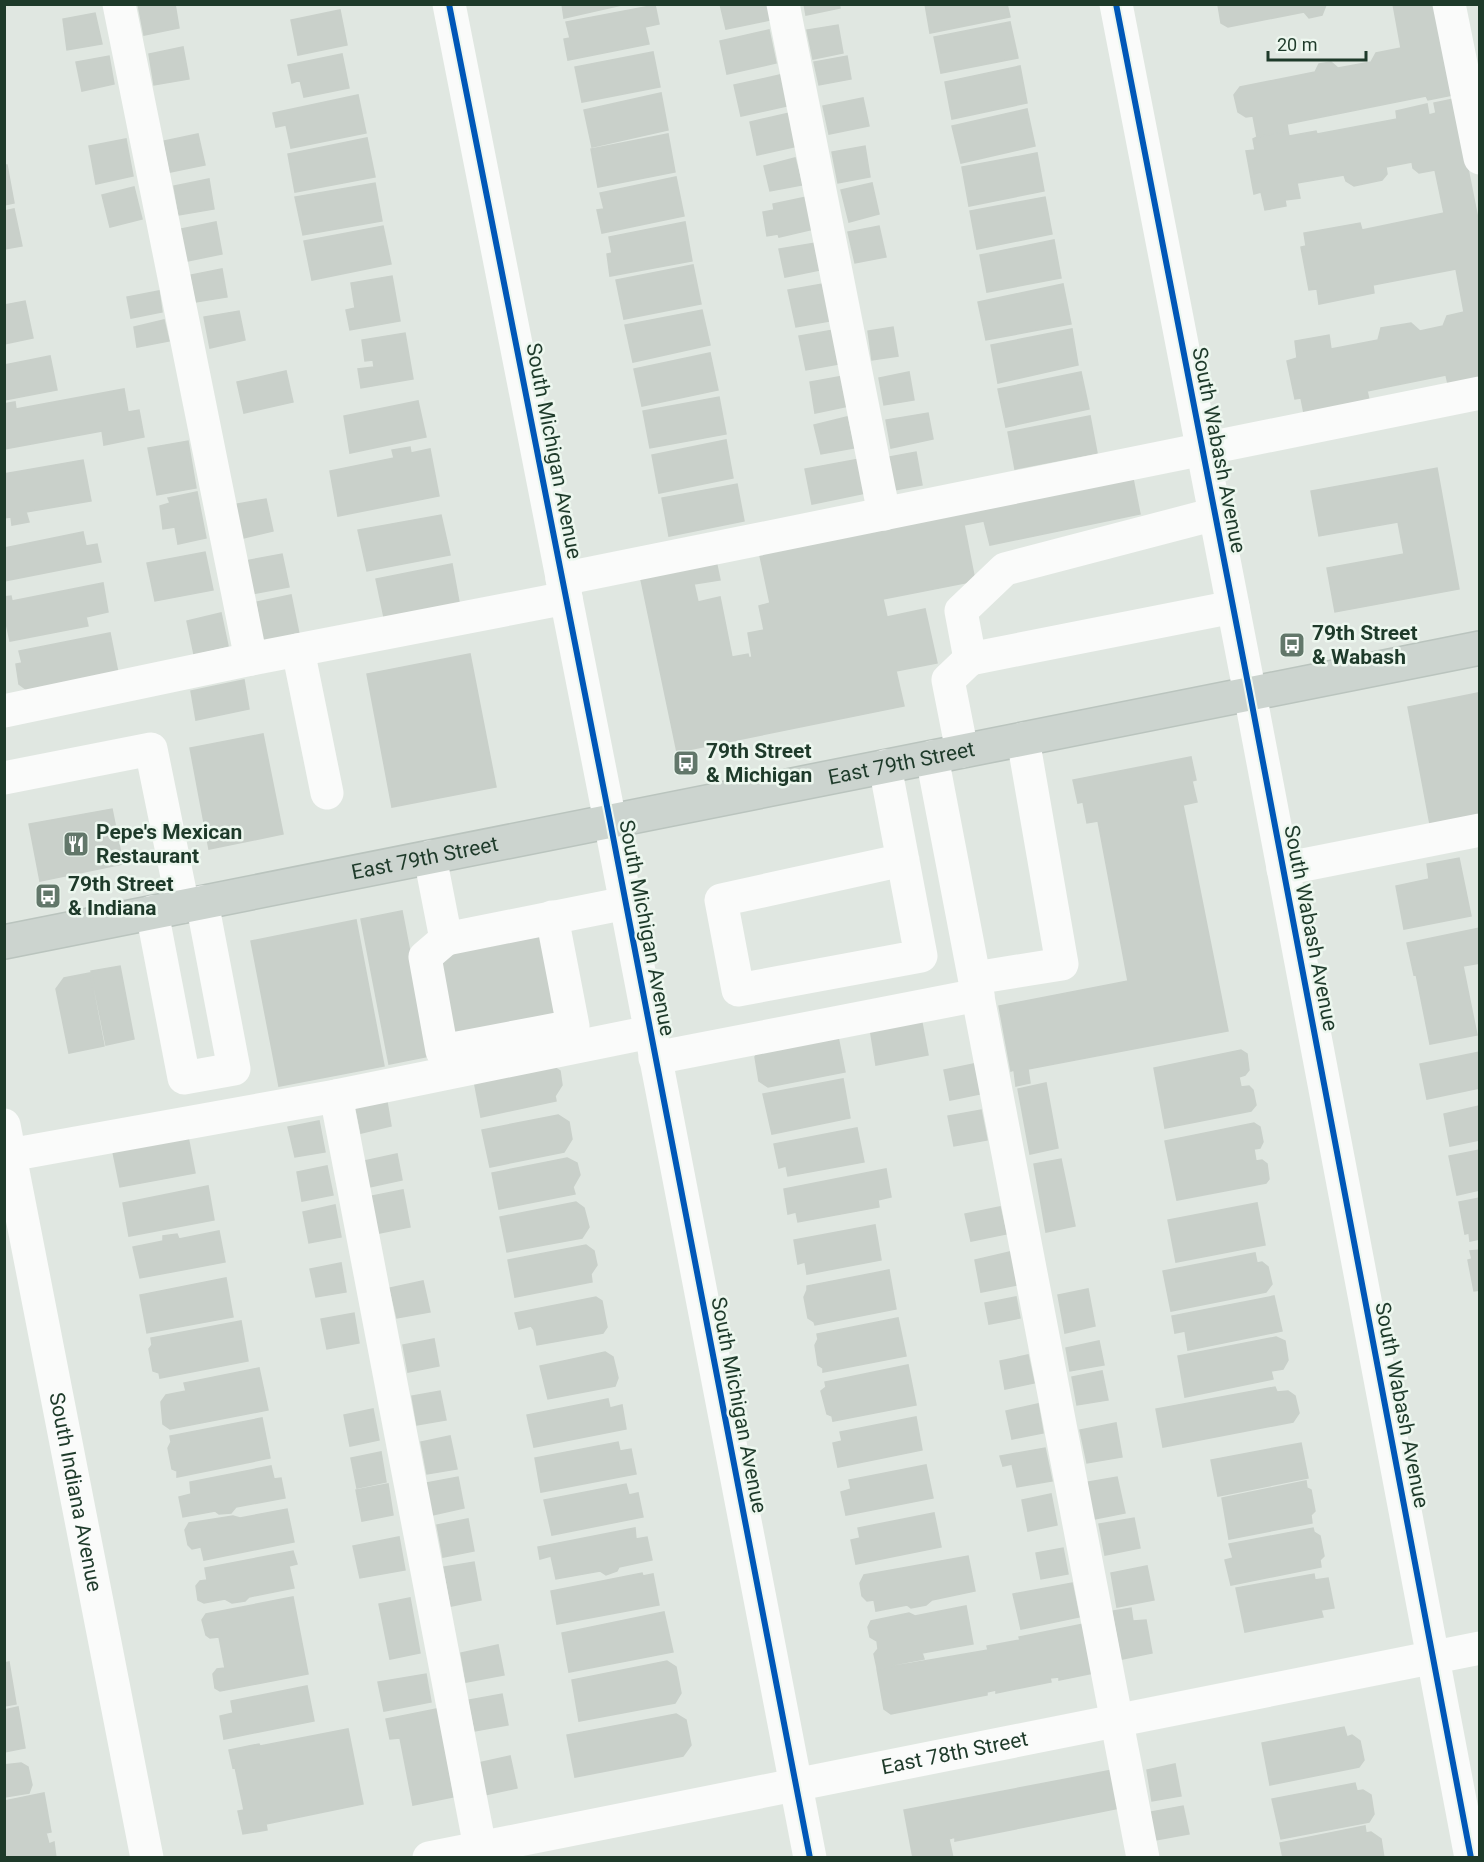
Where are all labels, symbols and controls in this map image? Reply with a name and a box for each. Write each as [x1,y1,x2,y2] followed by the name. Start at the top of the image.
[1268,24,1366,62] scale bar
[1277,34,1317,55] text: 20 m
[521,341,587,561] street label: South Michigan Avenue
[1187,345,1251,555] street label: South Wabash Avenue
[1312,621,1418,669] place label: 79th Street & Wabash
[1277,630,1307,660] bus stop icon: 79th Street & Wabash
[826,737,977,790] street label: East 79th Street
[706,739,812,787] place label: 79th Street & Michigan
[671,748,701,778] bus stop icon: 79th Street & Michigan
[614,818,680,1038] street label: South Michigan Avenue
[96,820,242,868] place label: Pepe's Mexican Restaurant
[1279,823,1343,1033] street label: South Wabash Avenue
[61,829,91,859] restaurant icon: Pepe's Mexican Restaurant
[349,832,500,885] street label: East 79th Street
[68,872,174,920] place label: 79th Street & Indiana
[33,881,63,911] bus stop icon: 79th Street & Indiana
[706,1295,772,1515] street label: South Michigan Avenue
[1370,1300,1434,1510] street label: South Wabash Avenue
[44,1390,107,1594] street label: South Indiana Avenue
[879,1727,1030,1779] street label: East 78th Street

